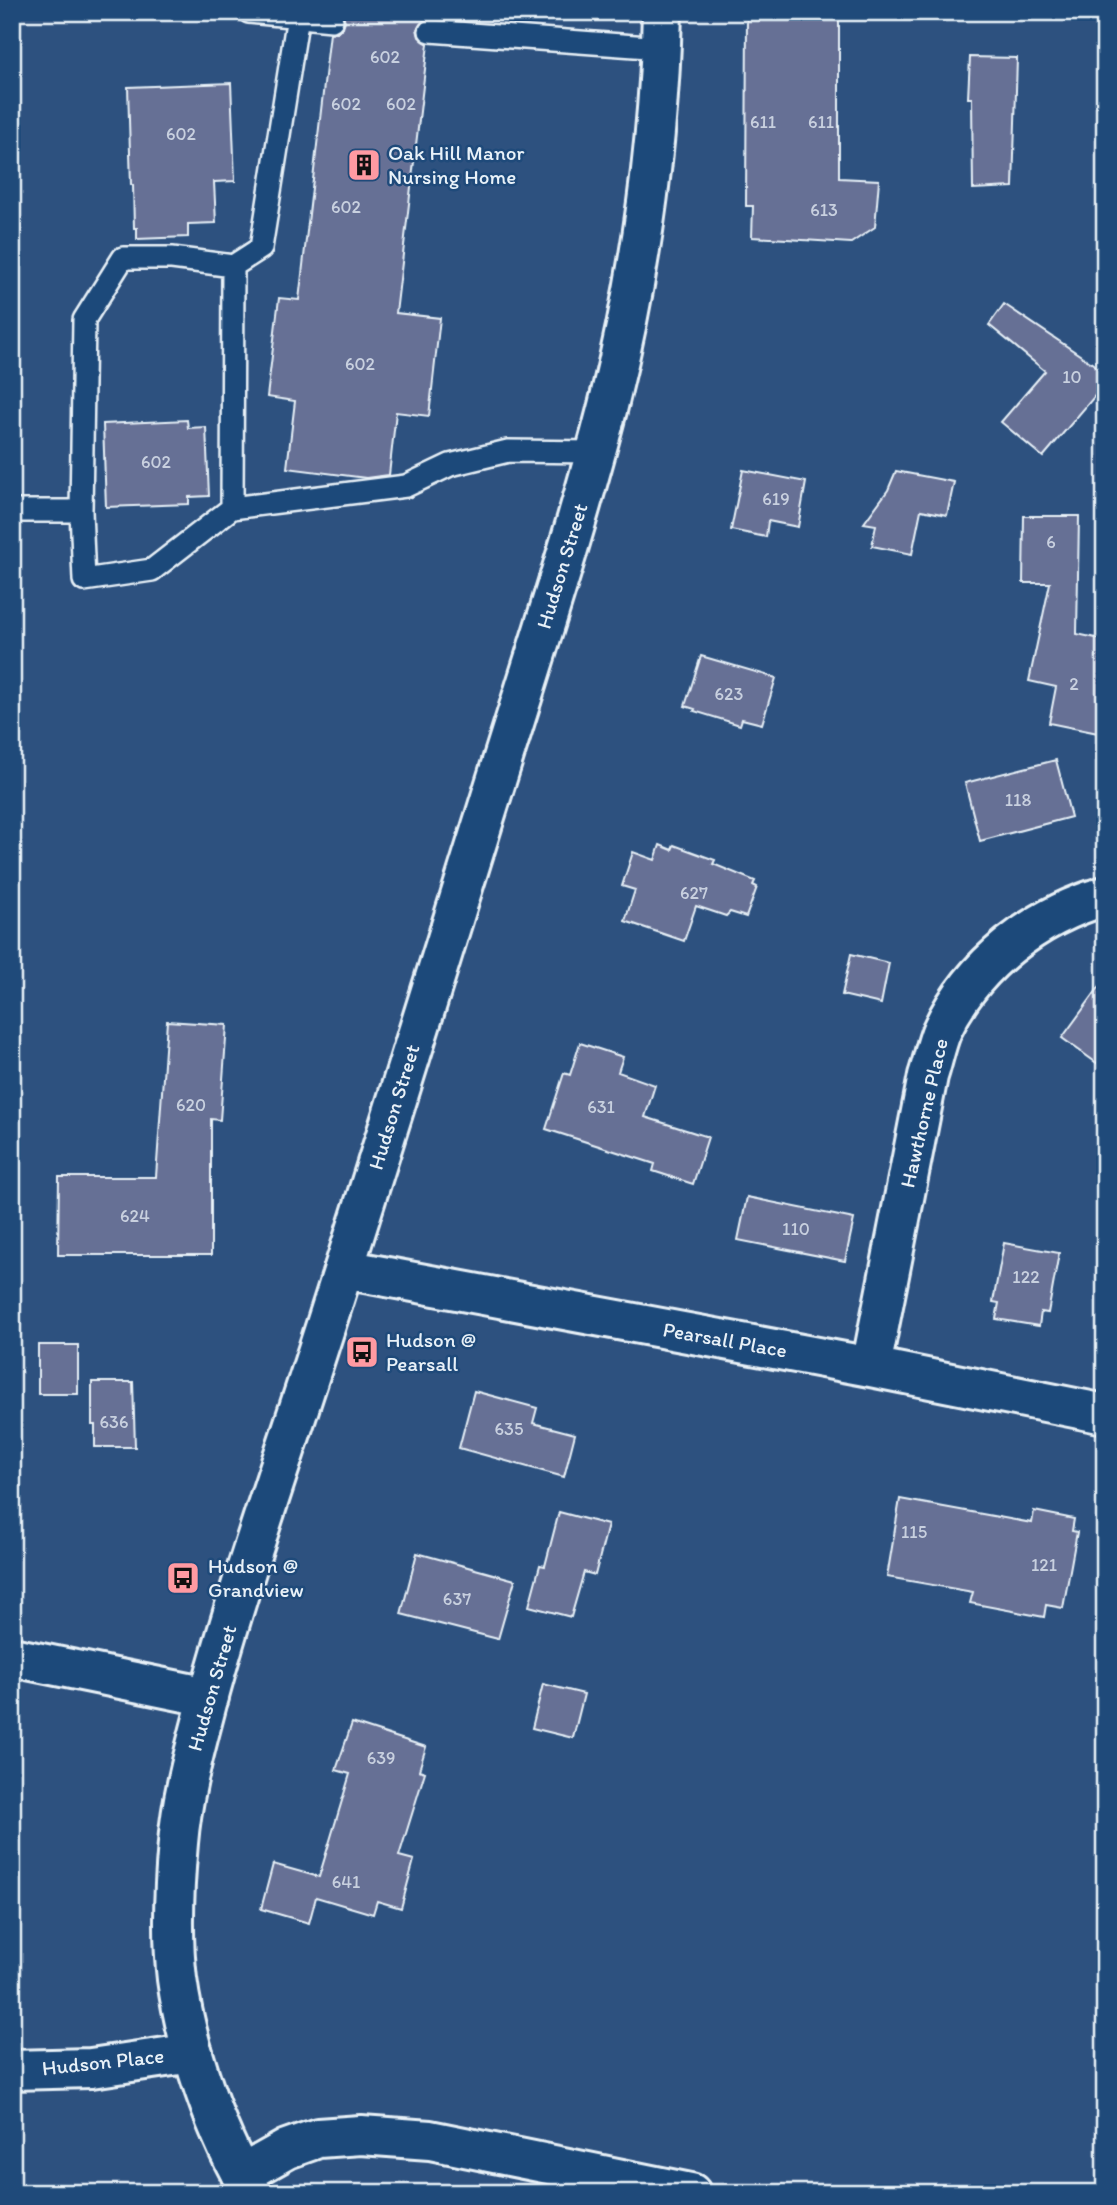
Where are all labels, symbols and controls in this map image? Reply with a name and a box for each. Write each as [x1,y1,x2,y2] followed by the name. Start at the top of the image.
[370,46,401,68] house number: 602
[331,93,362,115] house number: 602
[386,93,417,115] house number: 602
[750,111,776,133] house number: 611
[808,111,834,133] house number: 611
[166,123,197,145] house number: 602
[388,140,524,189] place label: Oak Hill Manor Nursing Home
[345,146,383,184] building icon: Oak Hill Manor Nursing Home
[331,196,362,218] house number: 602
[810,199,838,221] house number: 613
[345,353,376,375] house number: 602
[1062,366,1082,388] house number: 10
[141,451,172,473] house number: 602
[762,488,790,510] house number: 619
[531,500,593,632] street label: Hudson Street
[1046,531,1056,553] house number: 6
[1069,673,1079,695] house number: 2
[715,683,744,705] house number: 623
[1005,789,1031,811] house number: 118
[680,882,708,904] house number: 627
[894,1036,953,1190] street label: Hawthorne Place
[363,1041,425,1173] street label: Hudson Street
[176,1094,206,1116] house number: 620
[587,1096,615,1118] house number: 631
[120,1205,150,1227] house number: 624
[782,1218,810,1240] house number: 110
[1012,1266,1040,1288] house number: 122
[661,1316,789,1363] street label: Pearsall Place
[386,1327,476,1376] place label: Hudson @ Pearsall
[343,1333,381,1371] bus stop icon: Hudson @ Pearsall
[100,1411,128,1433] house number: 636
[495,1418,523,1440] house number: 635
[901,1521,927,1543] house number: 115
[208,1553,304,1602] place label: Hudson @ Grandview
[1031,1554,1057,1576] house number: 121
[164,1559,202,1597] bus stop icon: Hudson @ Grandview
[443,1588,471,1610] house number: 637
[182,1622,241,1754] street label: Hudson Street
[367,1747,395,1769] house number: 639
[332,1871,360,1893] house number: 641
[41,2043,165,2080] street label: Hudson Place

